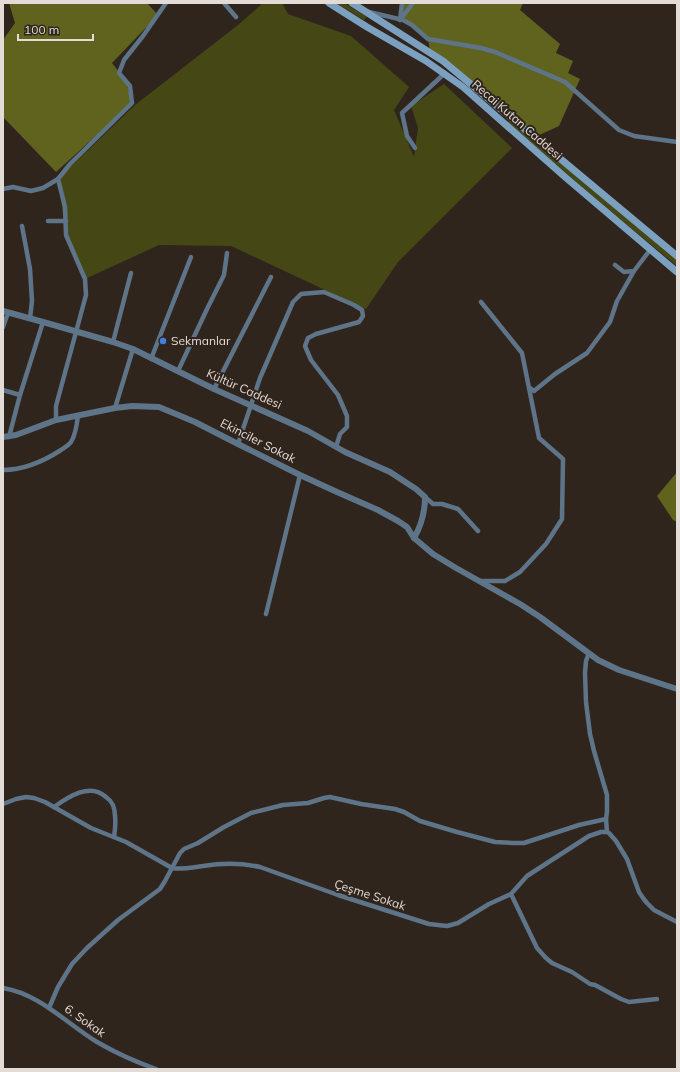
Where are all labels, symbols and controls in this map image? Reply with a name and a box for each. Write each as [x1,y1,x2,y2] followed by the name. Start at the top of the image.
[18,16,93,42] scale bar
[24,22,59,37] text: 100 m
[469,76,566,163] street label: Recai Kutan Caddesi
[171,333,231,348] place label: Sekmanlar
[158,336,168,346] marker: Sekmanlar
[204,365,284,412] street label: Kültür Caddesi
[218,415,299,466] street label: Ekinciler Sokak
[333,876,409,913] street label: Çeşme Sokak
[62,1001,109,1041] street label: 6. Sokak

